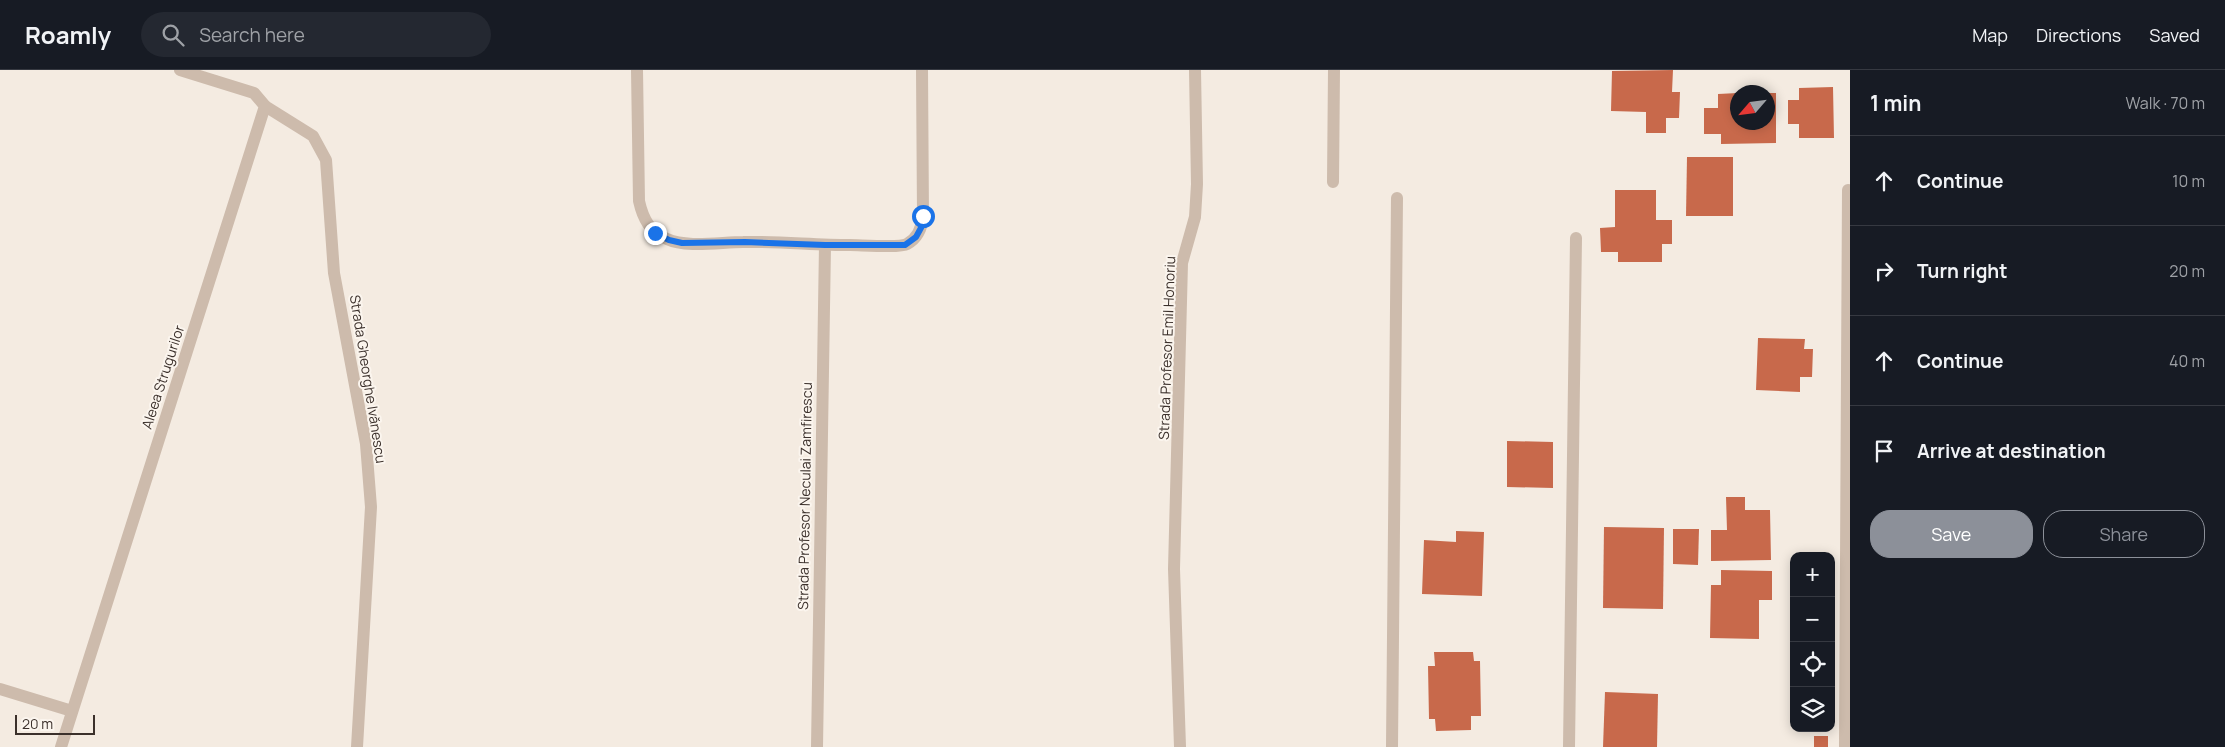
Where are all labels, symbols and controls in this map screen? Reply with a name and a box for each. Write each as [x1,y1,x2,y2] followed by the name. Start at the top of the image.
[141,12,491,57] search box
[25,18,111,51] text: Roamly
[159,21,187,49] icon: search
[199,22,305,48] text: Search here
[1972,23,2008,47] text: Map
[2036,23,2121,47] text: Directions
[2149,23,2200,47] text: Saved
[1730,85,1775,130] north arrow
[1870,89,1921,117] text: 1 min
[2126,92,2205,114] text: Walk · 70 m
[1870,167,1898,195] icon: ahead
[1917,168,2003,194] text: Continue
[2172,170,2205,192] text: 10 m
[912,205,935,228] route start
[644,222,667,245] route end
[1154,256,1179,440] street label: Strada Profesor Emil Honoriu
[1870,257,1898,285] icon: right
[1917,258,2007,284] text: Turn right
[2169,260,2205,282] text: 20 m
[346,293,391,464] street label: Strada Gheorghe Ivănescu
[137,323,188,431] street label: Aleea Strugurilor
[1870,347,1898,375] icon: ahead
[1917,348,2003,374] text: Continue
[2169,350,2205,372] text: 40 m
[793,382,816,610] street label: Strada Profesor Neculai Zamfirescu
[1870,437,1898,465] icon: arrive
[1917,438,2106,464] text: Arrive at destination
[1870,510,2033,558] button: Save
[2043,510,2205,558] button: Share
[1790,552,1835,732] map controls
[1790,552,1835,597] button: +
[1790,597,1835,642] button: −
[1790,642,1835,687] button: locate
[1790,687,1835,732] button: layers
[15,712,95,735] scale bar
[22,714,53,733] text: 20 m

